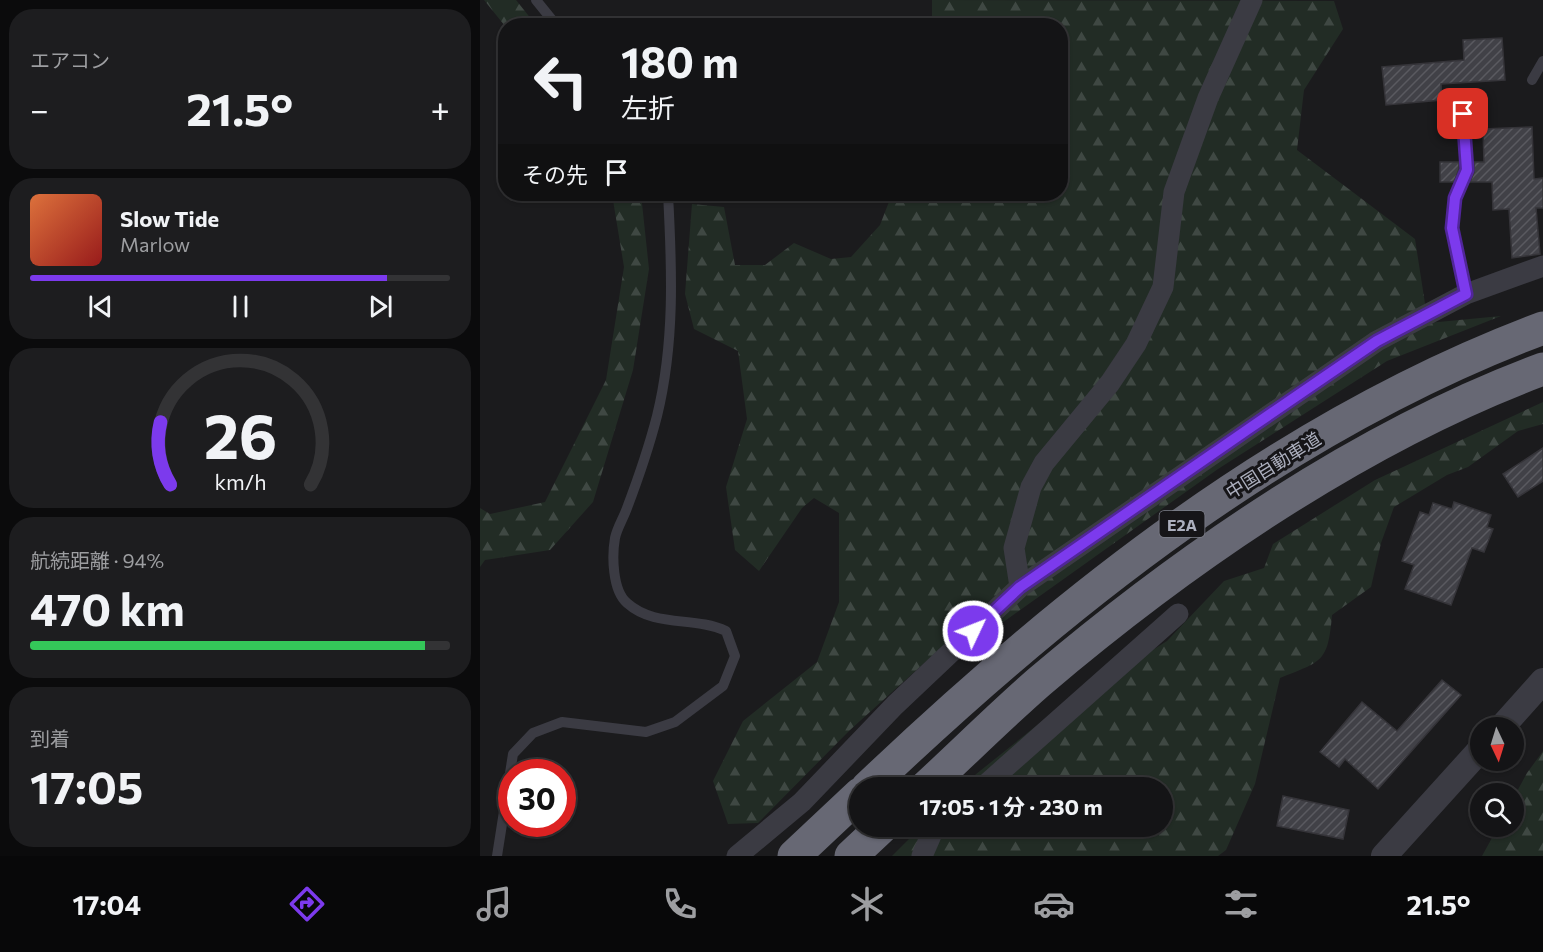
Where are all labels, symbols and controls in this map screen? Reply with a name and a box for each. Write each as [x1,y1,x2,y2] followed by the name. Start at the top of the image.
[621,35,739,87] text: 180 m
[522,42,600,120] icon: left
[30,48,110,72] text: エアコン
[186,80,293,135] text: 21.5°
[30,88,49,129] text: −
[431,88,450,129] text: +
[1437,88,1488,139] pin
[621,91,675,124] text: 左折
[1446,97,1479,130] icon: arrive
[600,156,633,189] icon: arrive
[522,161,588,188] text: その先
[120,205,219,232] text: Slow Tide
[120,232,190,256] text: Marlow
[84,290,117,323] icon: previous
[224,290,257,323] icon: pause
[364,290,397,323] icon: next
[203,396,277,472] text: 26
[1221,427,1325,503] street label: 中国自動車道
[214,468,266,494] text: km/h
[1160,511,1204,537] road number: E2A
[30,548,164,572] text: 航続距離 · 94%
[30,580,185,635] text: 470 km
[941,599,1005,663] position arrow
[1470,717,1524,771] north arrow
[1470,717,1524,837] map controls
[30,726,70,750] text: 到着
[30,758,143,813] text: 17:05
[498,759,576,837] speed limit sign: 30
[1470,783,1524,837] button: search
[919,793,1103,820] text: 17:05 · 1 分 · 230 m
[286,883,328,925] icon: directions
[473,883,515,925] icon: music
[659,883,701,925] icon: phone
[846,883,888,925] icon: climate
[1033,883,1075,925] icon: car
[1220,883,1262,925] icon: filters
[72,888,141,921] text: 17:04
[1406,888,1471,921] text: 21.5°

